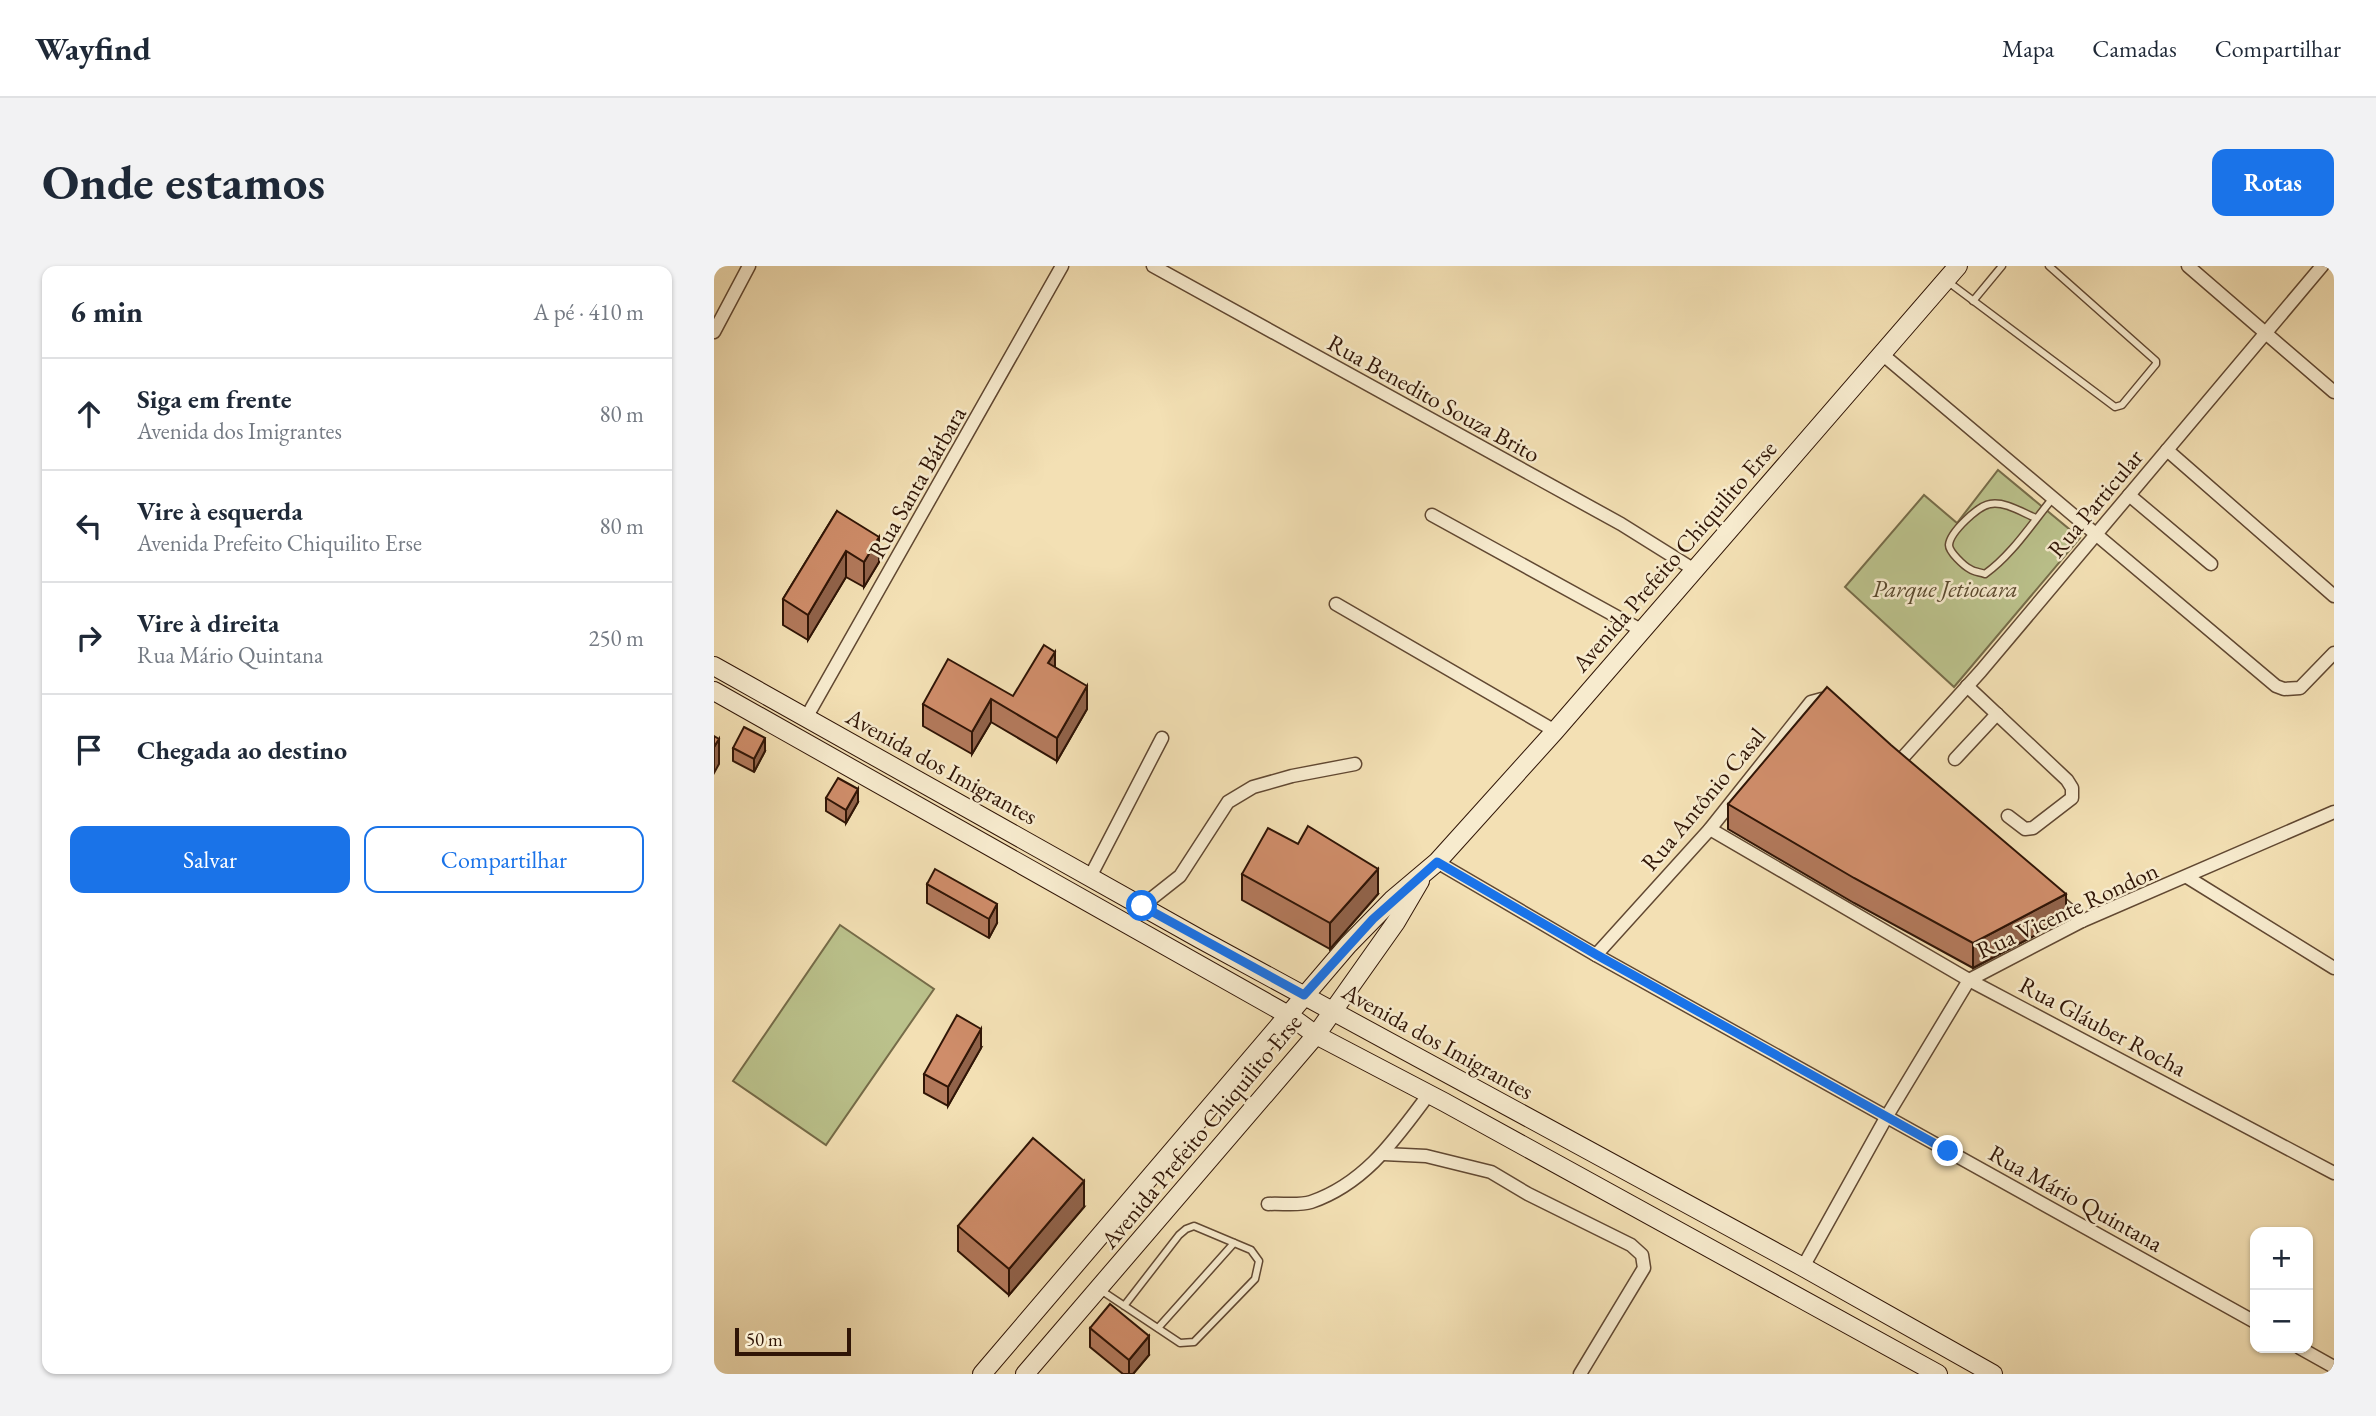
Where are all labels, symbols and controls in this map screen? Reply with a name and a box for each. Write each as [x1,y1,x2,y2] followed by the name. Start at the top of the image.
[35,27,151,70] text: Wayfind
[2002,33,2054,64] text: Mapa
[2092,33,2177,64] text: Camadas
[2215,33,2341,64] text: Compartilhar
[2212,149,2334,216] button: Rotas
[42,150,325,214] text: Onde estamos
[70,292,143,331] text: 6 min
[533,297,644,327] text: A pé · 410 m
[1322,327,1546,469] street label: Rua Benedito Souza Brito
[137,382,292,416] text: Siga em frente
[70,395,108,433] icon: ahead
[599,399,644,429] text: 80 m
[861,400,973,563] street label: Rua Santa Bárbara
[137,416,342,446] text: Avenida dos Imigrantes
[1564,434,1783,679] street label: Avenida Prefeito Chiquilito Erse
[2040,442,2150,564] street label: Rua Particular
[137,494,303,528] text: Vire à esquerda
[70,507,108,545] icon: left
[599,511,644,541] text: 80 m
[137,528,422,558] text: Avenida Prefeito Chiquilito Erse
[1872,573,2018,605] park label: Parque Jetiocara
[137,606,279,640] text: Vire à direita
[70,619,108,657] icon: right
[588,623,644,653] text: 250 m
[137,640,323,670] text: Rua Mário Quintana
[840,700,1043,831] street label: Avenida dos Imigrantes
[1634,721,1772,877] street label: Rua Antônio Casal
[70,731,108,769] icon: arrive
[137,733,347,767] text: Chegada ao destino
[70,826,350,893] button: Salvar
[364,826,644,893] button: Compartilhar
[1971,854,2163,966] street label: Rua Vicente Rondon
[1126,890,1157,921] route start
[2014,969,2192,1083] street label: Rua Gláuber Rocha
[1336,975,1539,1106] street label: Avenida dos Imigrantes
[1093,1007,1308,1256] street label: Avenida Prefeito Chiquilito Erse
[1932,1135,1963,1166] route end
[1984,1137,2169,1259] street label: Rua Mário Quintana
[2250,1227,2313,1353] map controls
[2250,1227,2313,1290] button: +
[2250,1290,2313,1353] button: −
[735,1325,850,1357] scale bar
[746,1327,783,1352] text: 50 m

